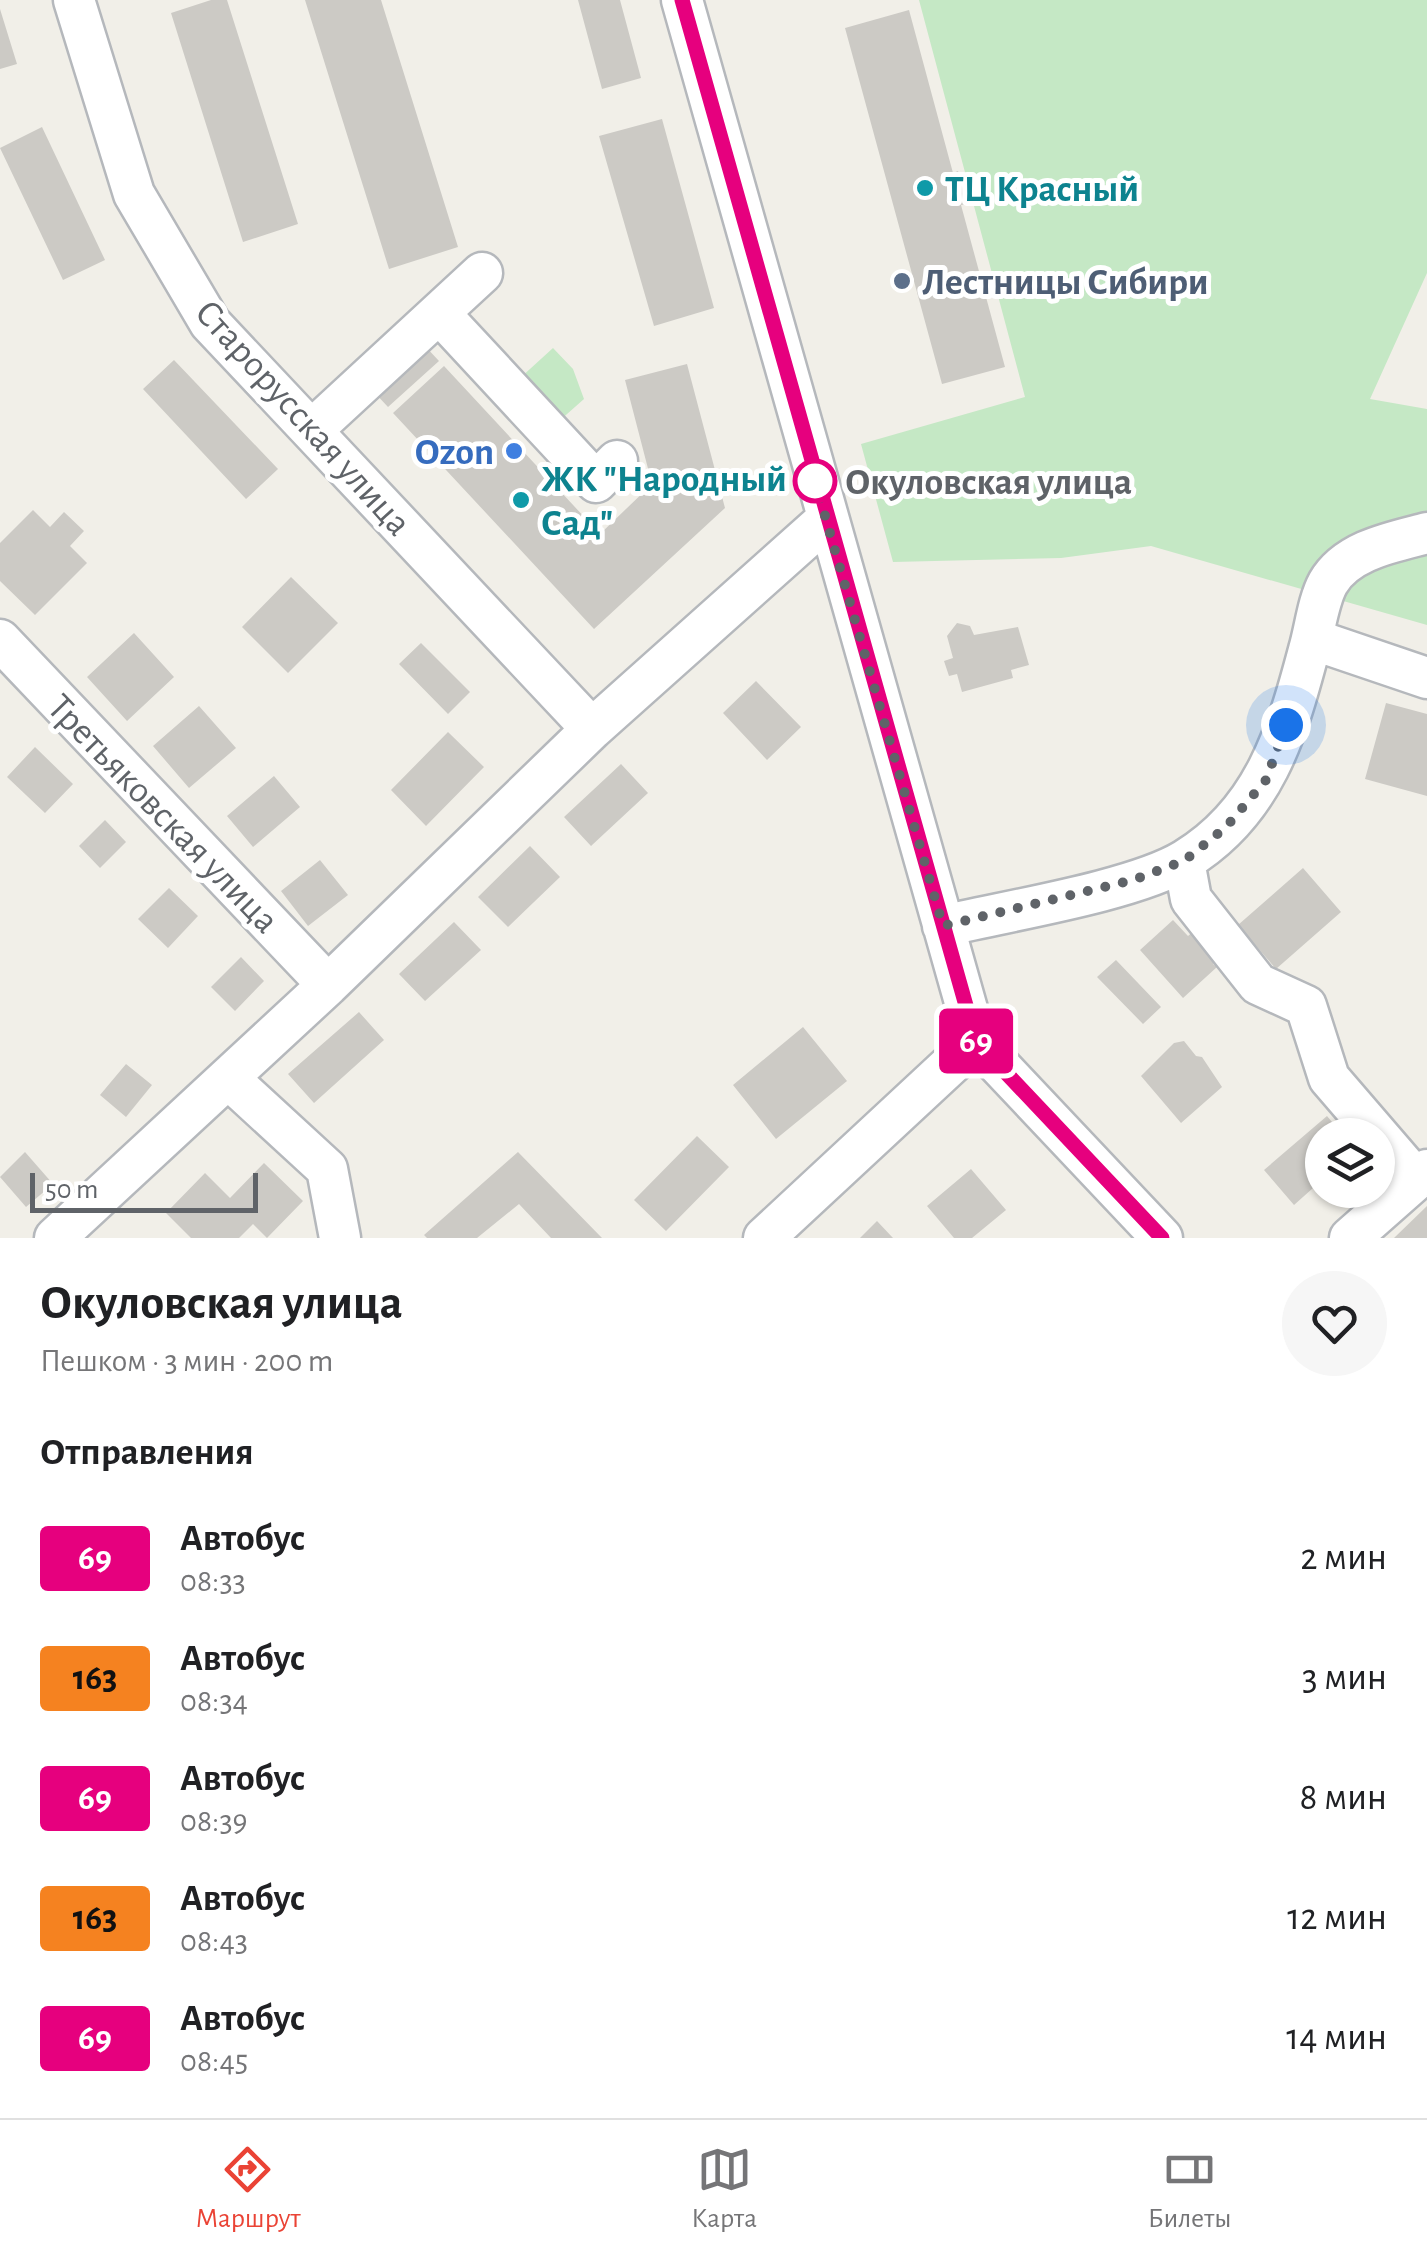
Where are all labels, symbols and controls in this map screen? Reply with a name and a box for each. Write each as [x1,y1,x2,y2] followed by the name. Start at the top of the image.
[945,171,1139,209] place label: ТЦ Красный
[914,177,936,199] marker: ТЦ Красный
[922,264,1209,302] place label: Лестницы Сибири
[891,270,913,292] marker: Лестницы Сибири
[187,293,418,543] street label: Старорусская улица
[415,434,494,472] place label: Ozon
[503,440,525,462] marker: Ozon
[794,460,836,502] marker: Окуловская улица
[541,461,787,543] place label: ЖК "Народный Сад"
[845,464,1132,502] place label: Окуловская улица
[510,489,532,511] marker: ЖК "Народный Сад"
[40,688,285,941] street label: Третьяковская улица
[1261,700,1311,750] your location
[931,1008,1021,1074] line badge: 69
[959,1024,993,1059] text: 69
[1305,1118,1395,1208] map controls
[1305,1118,1395,1208] button: layers
[30,1168,258,1212] scale bar
[45,1176,99,1204] text: 50 m
[1282,1271,1387,1376] button: heart
[40,1280,403,1328] text: Окуловская улица
[40,1345,333,1377] text: Пешком · 3 мин · 200 m
[40,1434,254,1472] text: Отправления
[180,1520,305,1558] text: Автобус
[1300,1539,1387,1577] text: 2 мин
[78,1541,112,1576] text: 69
[180,1565,246,1597] text: 08:33
[180,1640,305,1678] text: Автобус
[1302,1659,1387,1697] text: 3 мин
[73,1661,117,1696] text: 163
[180,1685,248,1717] text: 08:34
[180,1760,305,1798] text: Автобус
[1300,1779,1387,1817] text: 8 мин
[78,1781,112,1816] text: 69
[180,1805,248,1837] text: 08:39
[180,1880,305,1918] text: Автобус
[1287,1899,1387,1937] text: 12 мин
[73,1901,117,1936] text: 163
[180,1925,248,1957] text: 08:43
[180,2000,305,2038] text: Автобус
[1286,2019,1387,2057] text: 14 мин
[78,2021,112,2056] text: 69
[180,2045,248,2077] text: 08:45
[195,2142,301,2236] tab: Маршрут
[691,2142,757,2236] tab: Карта
[1148,2142,1232,2236] tab: Билеты

